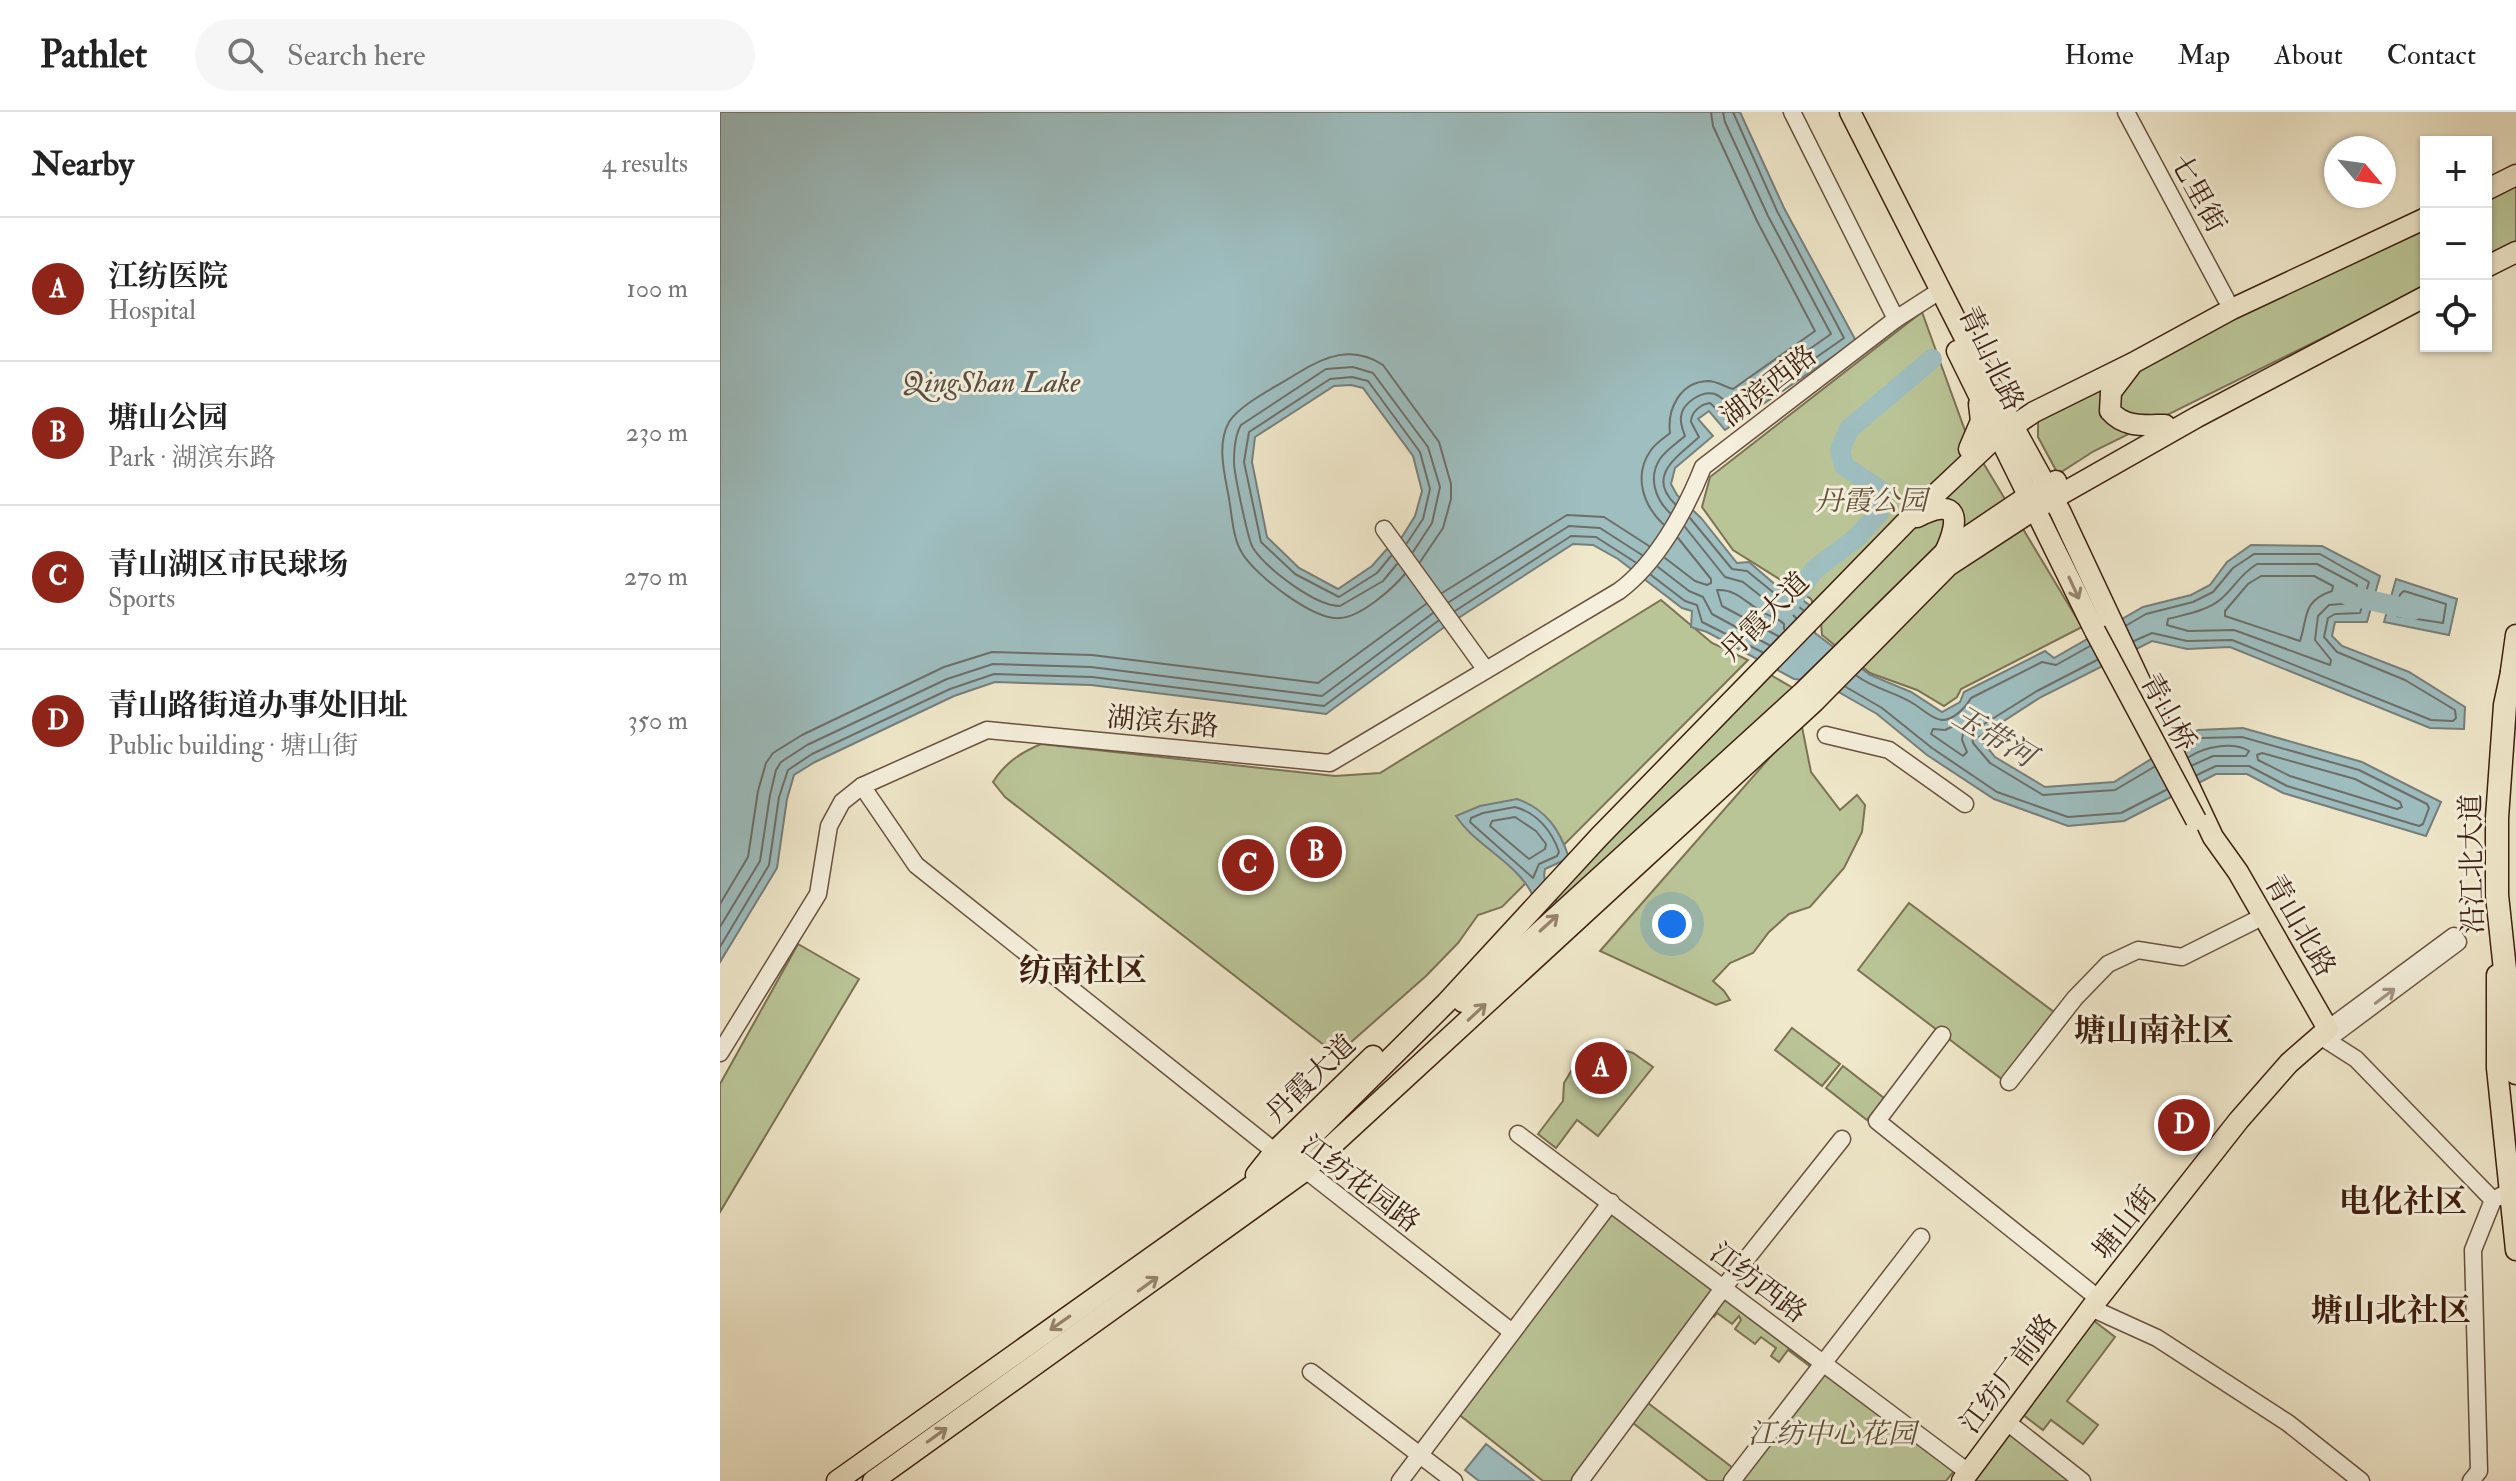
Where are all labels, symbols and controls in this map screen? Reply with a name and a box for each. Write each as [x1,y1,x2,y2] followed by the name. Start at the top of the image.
[195,19,755,91] search box
[40,31,147,79] text: Pathlet
[223,33,267,77] icon: search
[287,37,426,74] text: Search here
[2064,38,2134,73] text: Home
[2178,38,2230,73] text: Map
[2274,38,2343,73] text: About
[2387,38,2476,73] text: Contact
[2324,136,2396,208] north arrow
[2420,136,2492,352] map controls
[2420,136,2492,208] button: +
[32,143,134,186] text: Nearby
[602,148,688,180] text: 4 results
[2162,149,2233,239] street label: 七里街
[2420,208,2492,280] button: −
[108,258,228,295] text: 江纺医院
[50,273,66,305] text: A
[627,273,688,305] text: 100 m
[2420,280,2492,352] button: locate
[108,295,196,327] text: Hospital
[1950,301,2031,417] street label: 青山北路
[1714,338,1824,434] street label: 湖滨西路
[902,364,1081,403] water label: QingShan Lake
[108,399,228,436] text: 塘山公园
[49,417,67,449] text: B
[626,417,688,449] text: 230 m
[108,442,275,474] text: Park · 湖滨东路
[1815,484,1931,519] park label: 丹霞公园
[108,546,348,583] text: 青山湖区市民球场
[48,561,68,593] text: C
[624,561,688,593] text: 270 m
[1713,565,1817,669] street label: 丹霞大道
[2068,576,2083,600] one-way arrow
[108,583,175,615] text: Sports
[2132,668,2203,758] street label: 青山桥
[108,687,408,724] text: 青山路街道办事处旧址
[1946,697,2046,778] water label: 玉带河
[1106,700,1220,745] street label: 湖滨东路
[47,705,69,737] text: D
[628,705,688,737] text: 350 m
[108,730,358,762] text: Public building · 塘山街
[2454,794,2491,934] street label: 沿江北大道
[1290,822,1342,882] pin: B
[1222,835,1274,895] pin: C
[2257,868,2343,983] street label: 青山北路
[1652,904,1692,944] your location
[1539,914,1559,933] one-way arrow
[1019,951,1147,991] district label: 纺南社区
[2374,988,2395,1005] one-way arrow
[1467,1002,1487,1021] one-way arrow
[2074,1011,2234,1051] district label: 塘山南社区
[1259,1028,1363,1131] street label: 丹霞大道
[1575,1038,1627,1098] pin: A
[2158,1095,2210,1155] pin: D
[1294,1128,1427,1240] street label: 江纺花园路
[2086,1179,2165,1267] street label: 塘山街
[2339,1182,2467,1222] district label: 电化社区
[1703,1236,1813,1331] street label: 江纺西路
[1136,1276,1158,1292] one-way arrow
[2311,1291,2471,1331] district label: 塘山北社区
[1953,1307,2065,1440] street label: 江纺厂前路
[1050,1315,1072,1331] one-way arrow
[1748,1417,1920,1452] park label: 江纺中心花园
[925,1427,947,1444] one-way arrow

